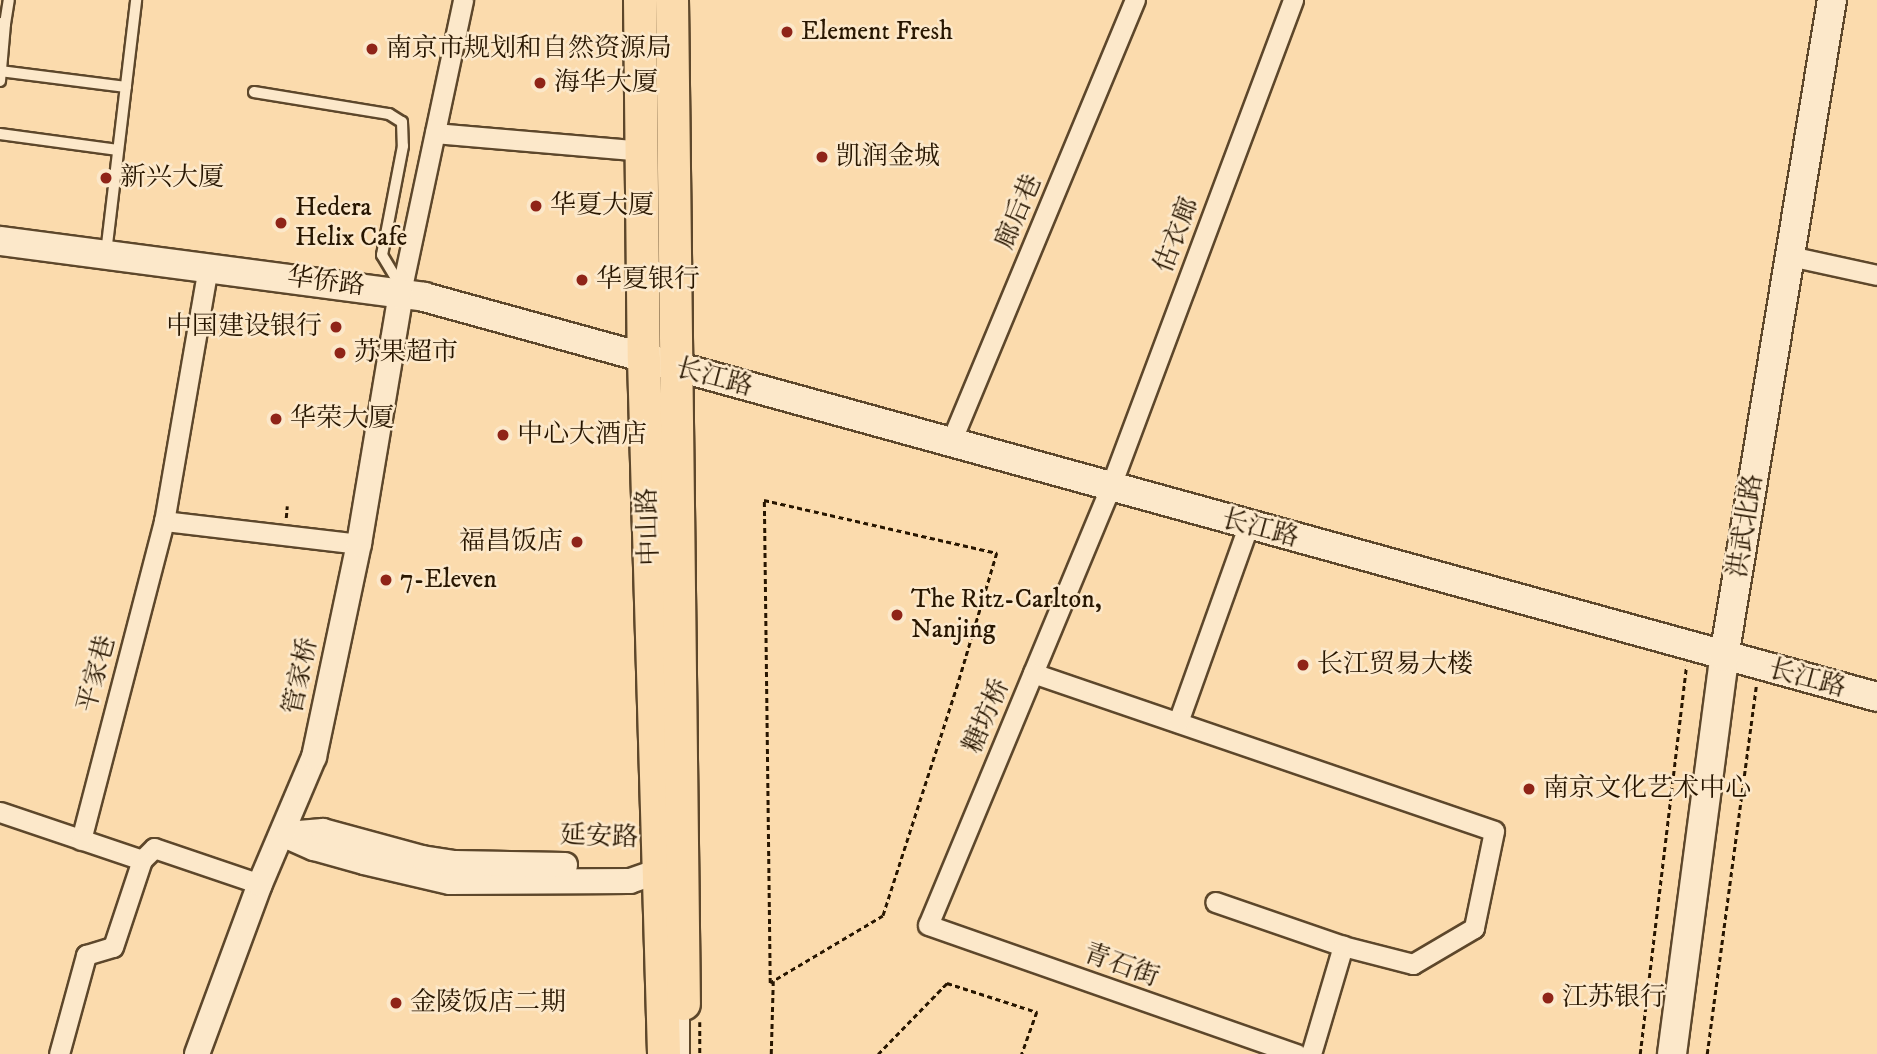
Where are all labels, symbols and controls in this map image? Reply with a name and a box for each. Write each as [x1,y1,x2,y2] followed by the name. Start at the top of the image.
[801,16,953,48] place label: Element Fresh
[779,24,795,40] marker: Element Fresh
[386,33,672,65] place label: 南京市规划和自然资源局
[364,41,380,57] marker: 南京市规划和自然资源局
[554,67,658,99] place label: 海华大厦
[532,75,548,91] marker: 海华大厦
[836,141,940,173] place label: 凯润金城
[814,149,830,165] marker: 凯润金城
[120,162,224,194] place label: 新兴大厦
[98,170,114,186] marker: 新兴大厦
[989,170,1049,254] street label: 廊后巷
[550,190,654,222] place label: 华夏大厦
[295,192,407,254] place label: Hedera Helix Cafe
[1148,193,1206,277] street label: 估衣廊
[528,198,544,214] marker: 华夏大厦
[273,215,289,231] marker: Hedera Helix Cafe
[285,262,367,302] street label: 华侨路
[596,264,700,296] place label: 华夏银行
[574,272,590,288] marker: 华夏银行
[166,311,322,343] place label: 中国建设银行
[328,319,344,335] marker: 中国建设银行
[354,337,458,369] place label: 苏果超市
[332,345,348,361] marker: 苏果超市
[672,353,756,403] street label: 长江路
[290,403,394,435] place label: 华荣大厦
[268,411,284,427] marker: 华荣大厦
[517,419,647,451] place label: 中心大酒店
[495,427,511,443] marker: 中心大酒店
[1722,472,1770,580] street label: 洪武北路
[632,487,666,567] street label: 中山路
[1218,504,1302,554] street label: 长江路
[459,526,563,558] place label: 福昌饭店
[569,534,585,550] marker: 福昌饭店
[400,564,497,596] place label: 7-Eleven
[378,572,394,588] marker: 7-Eleven
[911,584,1102,646] place label: The Ritz-Carlton, Nanjing
[889,607,905,623] marker: The Ritz-Carlton, Nanjing
[72,632,122,716] street label: 平家巷
[278,635,324,717] street label: 管家桥
[1317,649,1473,681] place label: 长江贸易大楼
[1765,654,1849,704] street label: 长江路
[1295,657,1311,673] marker: 长江贸易大楼
[957,674,1017,758] street label: 糖坊桥
[1543,773,1751,805] place label: 南京文化艺术中心
[1521,781,1537,797] marker: 南京文化艺术中心
[559,820,639,854] street label: 延安路
[1079,938,1163,994] street label: 青石街
[1562,982,1666,1014] place label: 江苏银行
[410,987,566,1019] place label: 金陵饭店二期
[1540,990,1556,1006] marker: 江苏银行
[388,995,404,1011] marker: 金陵饭店二期

